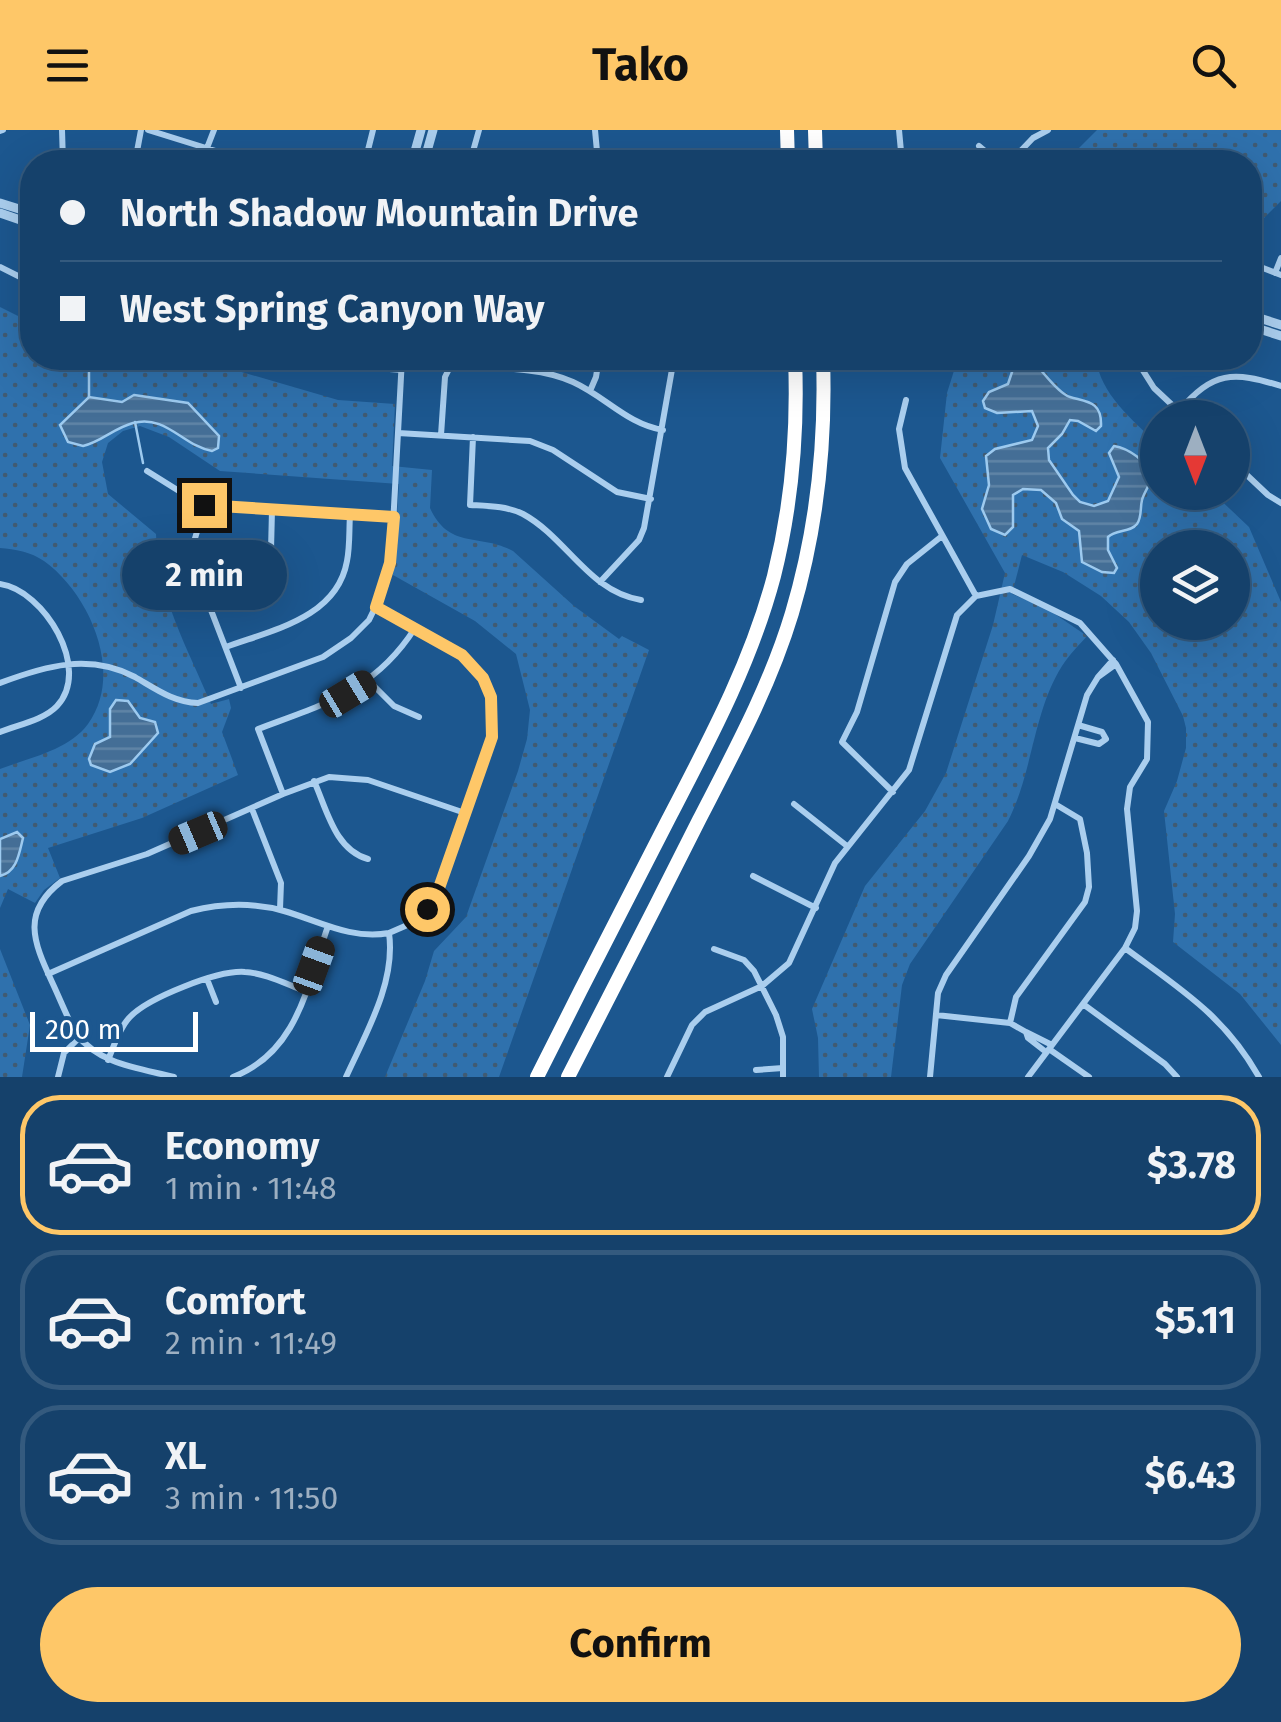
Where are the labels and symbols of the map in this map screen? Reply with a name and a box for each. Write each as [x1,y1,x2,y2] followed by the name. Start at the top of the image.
[1140,400,1250,510] north arrow
[182,483,227,528] route end
[121,540,286,610] callout: 2 min
[315,666,381,722] car
[165,807,231,859] car
[405,887,450,932] route start
[290,933,338,999] car
[30,1007,198,1051] scale bar

